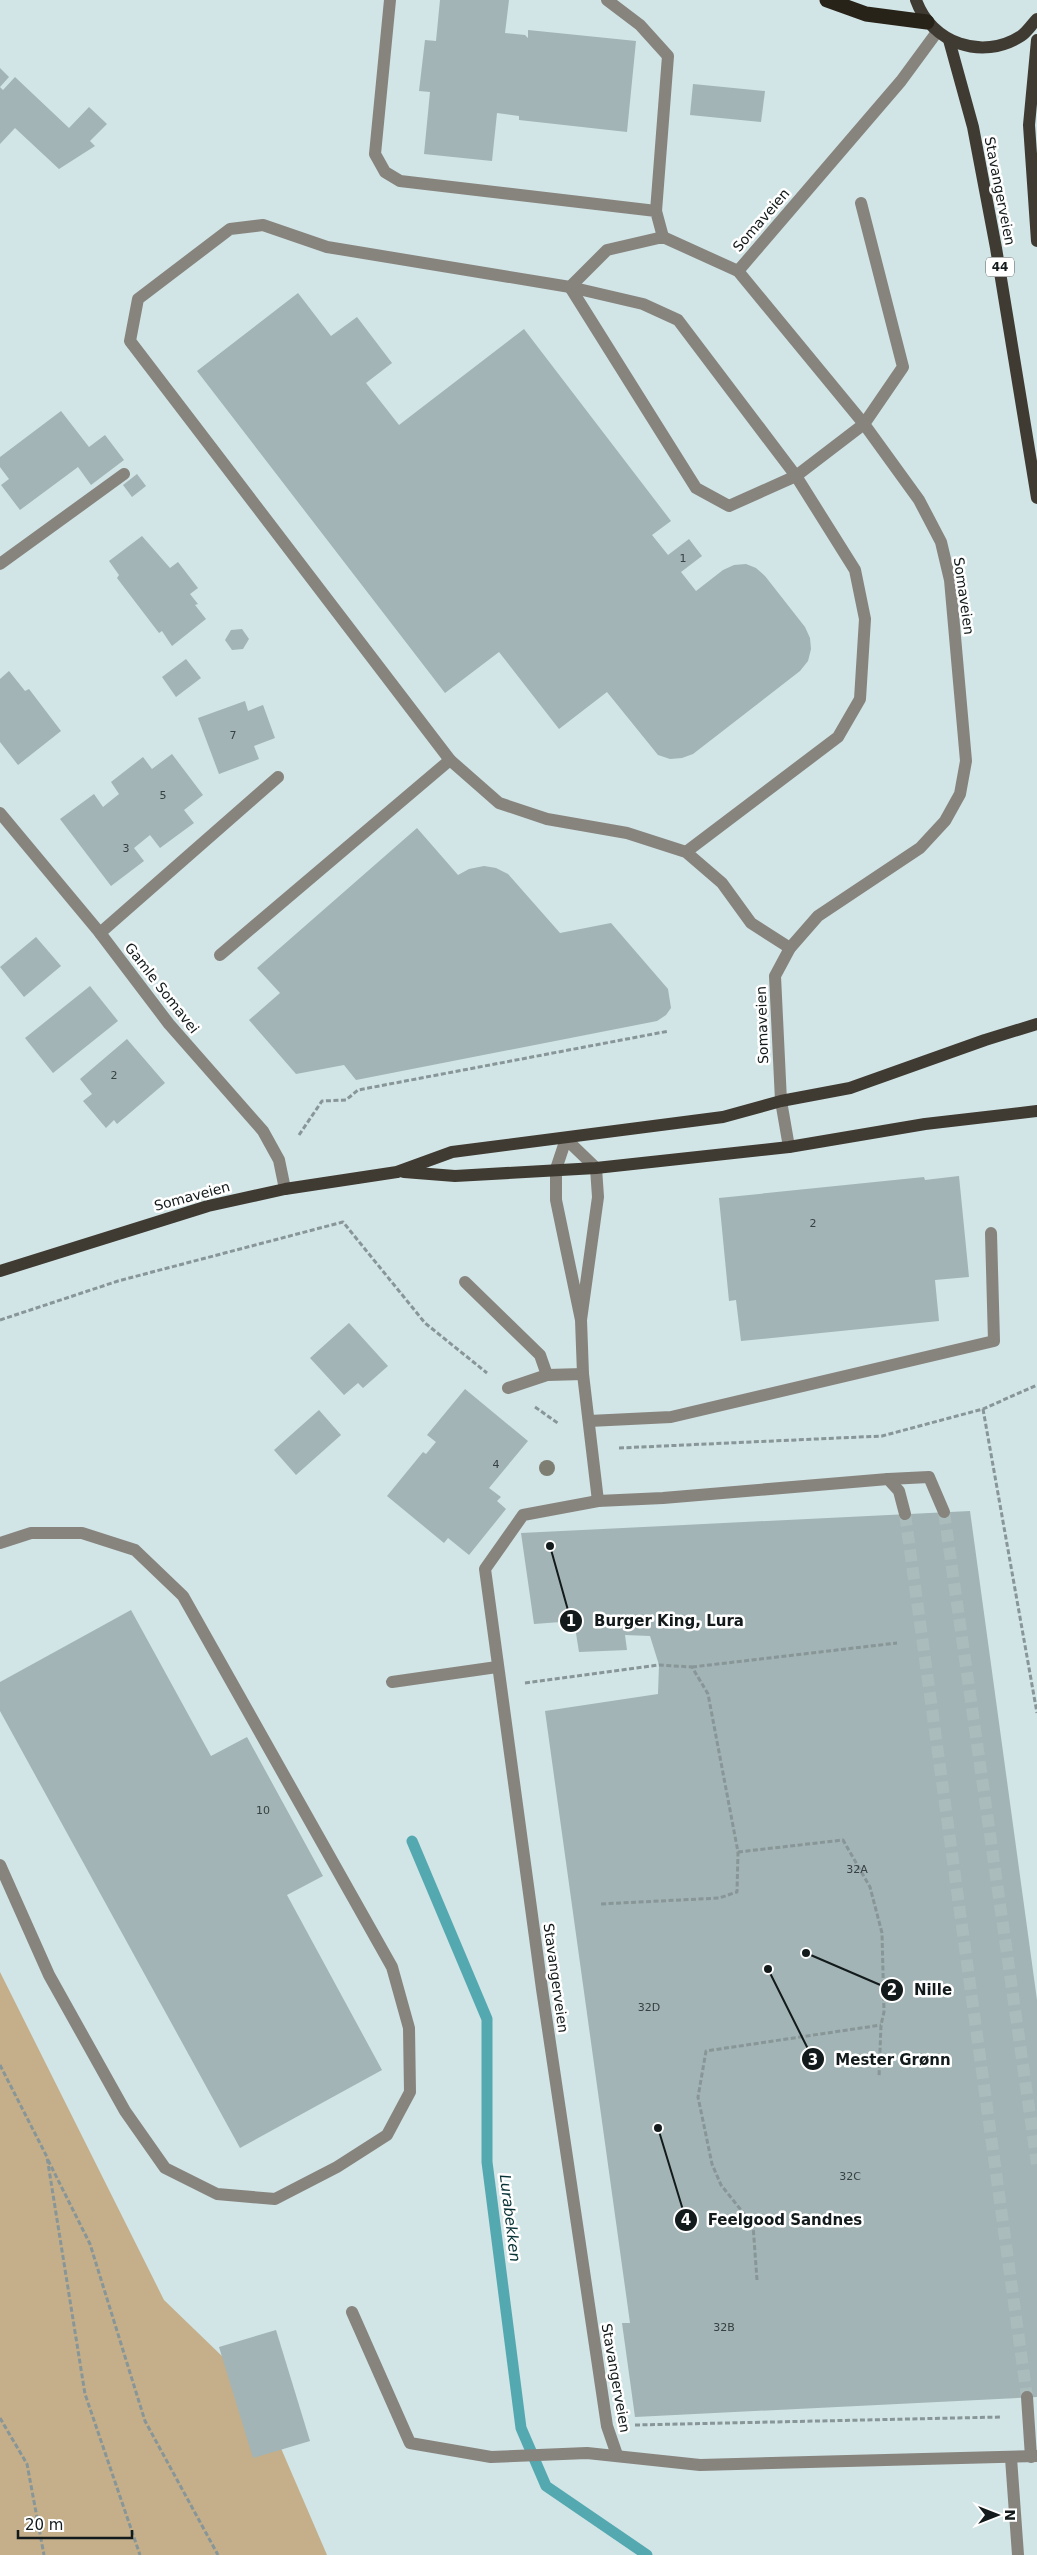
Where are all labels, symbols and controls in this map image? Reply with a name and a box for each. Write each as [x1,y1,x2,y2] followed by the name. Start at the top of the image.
[982,135,1018,247] street label: Stavangerveien
[729,185,793,255] street label: Somaveien
[986,258,1014,276] road number: 44
[680,552,687,565] house number: 1
[951,556,977,636] street label: Somaveien
[230,729,237,742] house number: 7
[160,789,167,802] house number: 5
[123,842,130,855] house number: 3
[122,940,202,1036] street label: Gamle Somavei
[753,986,771,1064] street label: Somaveien
[111,1069,118,1082] house number: 2
[152,1178,232,1214] street label: Somaveien
[810,1217,817,1230] house number: 2
[493,1458,500,1471] house number: 4
[559,1606,754,1636] callout: Burger King, Lura
[566,1612,576,1630] text: 1
[594,1612,744,1630] text: Burger King, Lura
[256,1804,270,1817] house number: 10
[846,1863,868,1876] house number: 32A
[540,1922,572,2034] street label: Stavangerveien
[879,1975,962,2005] callout: Nille
[887,1981,897,1999] text: 2
[914,1981,952,1999] text: Nille
[638,2001,660,2014] house number: 32D
[801,2044,961,2074] callout: Mester Grønn
[808,2051,818,2069] text: 3
[835,2051,951,2069] text: Mester Grønn
[839,2170,861,2183] house number: 32C
[496,2173,524,2263] water label: Lurabekken
[673,2205,873,2235] callout: Feelgood Sandnes
[681,2211,691,2229] text: 4
[708,2211,862,2229] text: Feelgood Sandnes
[713,2321,735,2334] house number: 32B
[599,2322,633,2434] street label: Stavangerveien
[972,2490,1022,2540] north arrow
[18,2508,131,2540] scale bar
[1002,2509,1018,2521] text: N
[25,2516,63,2534] text: 20 m

